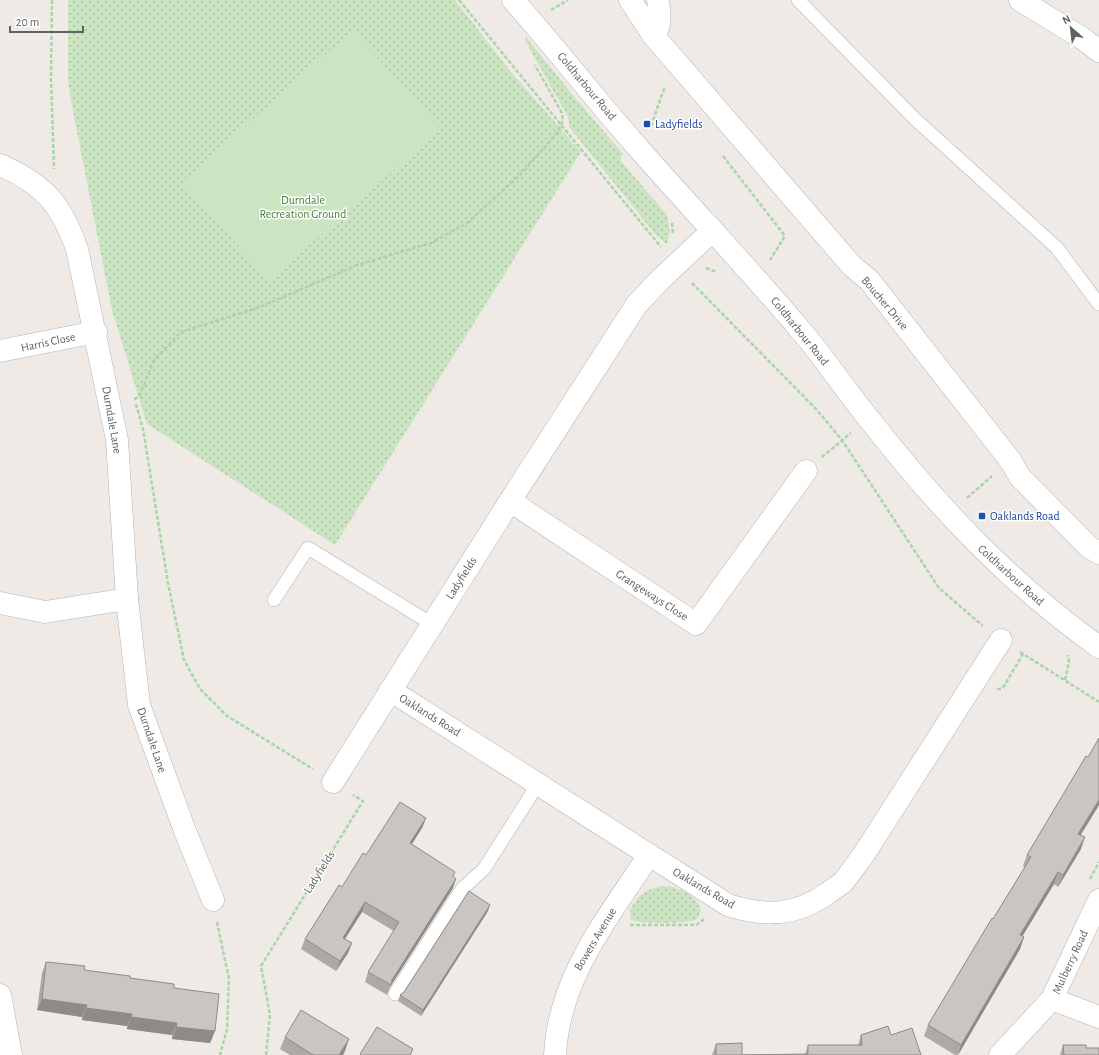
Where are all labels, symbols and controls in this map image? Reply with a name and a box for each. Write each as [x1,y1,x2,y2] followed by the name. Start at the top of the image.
[10,8,83,34] scale bar
[1051,8,1091,48] north arrow
[1061,13,1073,26] text: N
[16,16,39,28] text: 20 m
[555,50,619,122] street label: Coldharbour Road
[655,118,703,131] place label: Ladyfields
[642,119,652,129] marker: Ladyfields
[259,194,347,220] park label: Durndale Recreation Ground
[859,274,911,332] street label: Boucher Drive
[769,294,831,368] street label: Coldharbour Road
[20,330,76,354] street label: Harris Close
[100,385,124,455] street label: Durndale Lane
[990,510,1060,522] place label: Oaklands Road
[977,511,987,521] marker: Oaklands Road
[976,542,1046,608] street label: Coldharbour Road
[443,555,480,602] street label: Ladyfields
[613,567,690,624] street label: Grangeways Close
[397,691,463,739] street label: Oaklands Road
[135,706,169,774] street label: Durndale Lane
[301,849,338,896] street label: Ladyfields
[671,865,737,911] street label: Oaklands Road
[572,906,618,972] street label: Bowers Avenue
[1050,928,1091,996] street label: Mulberry Road

